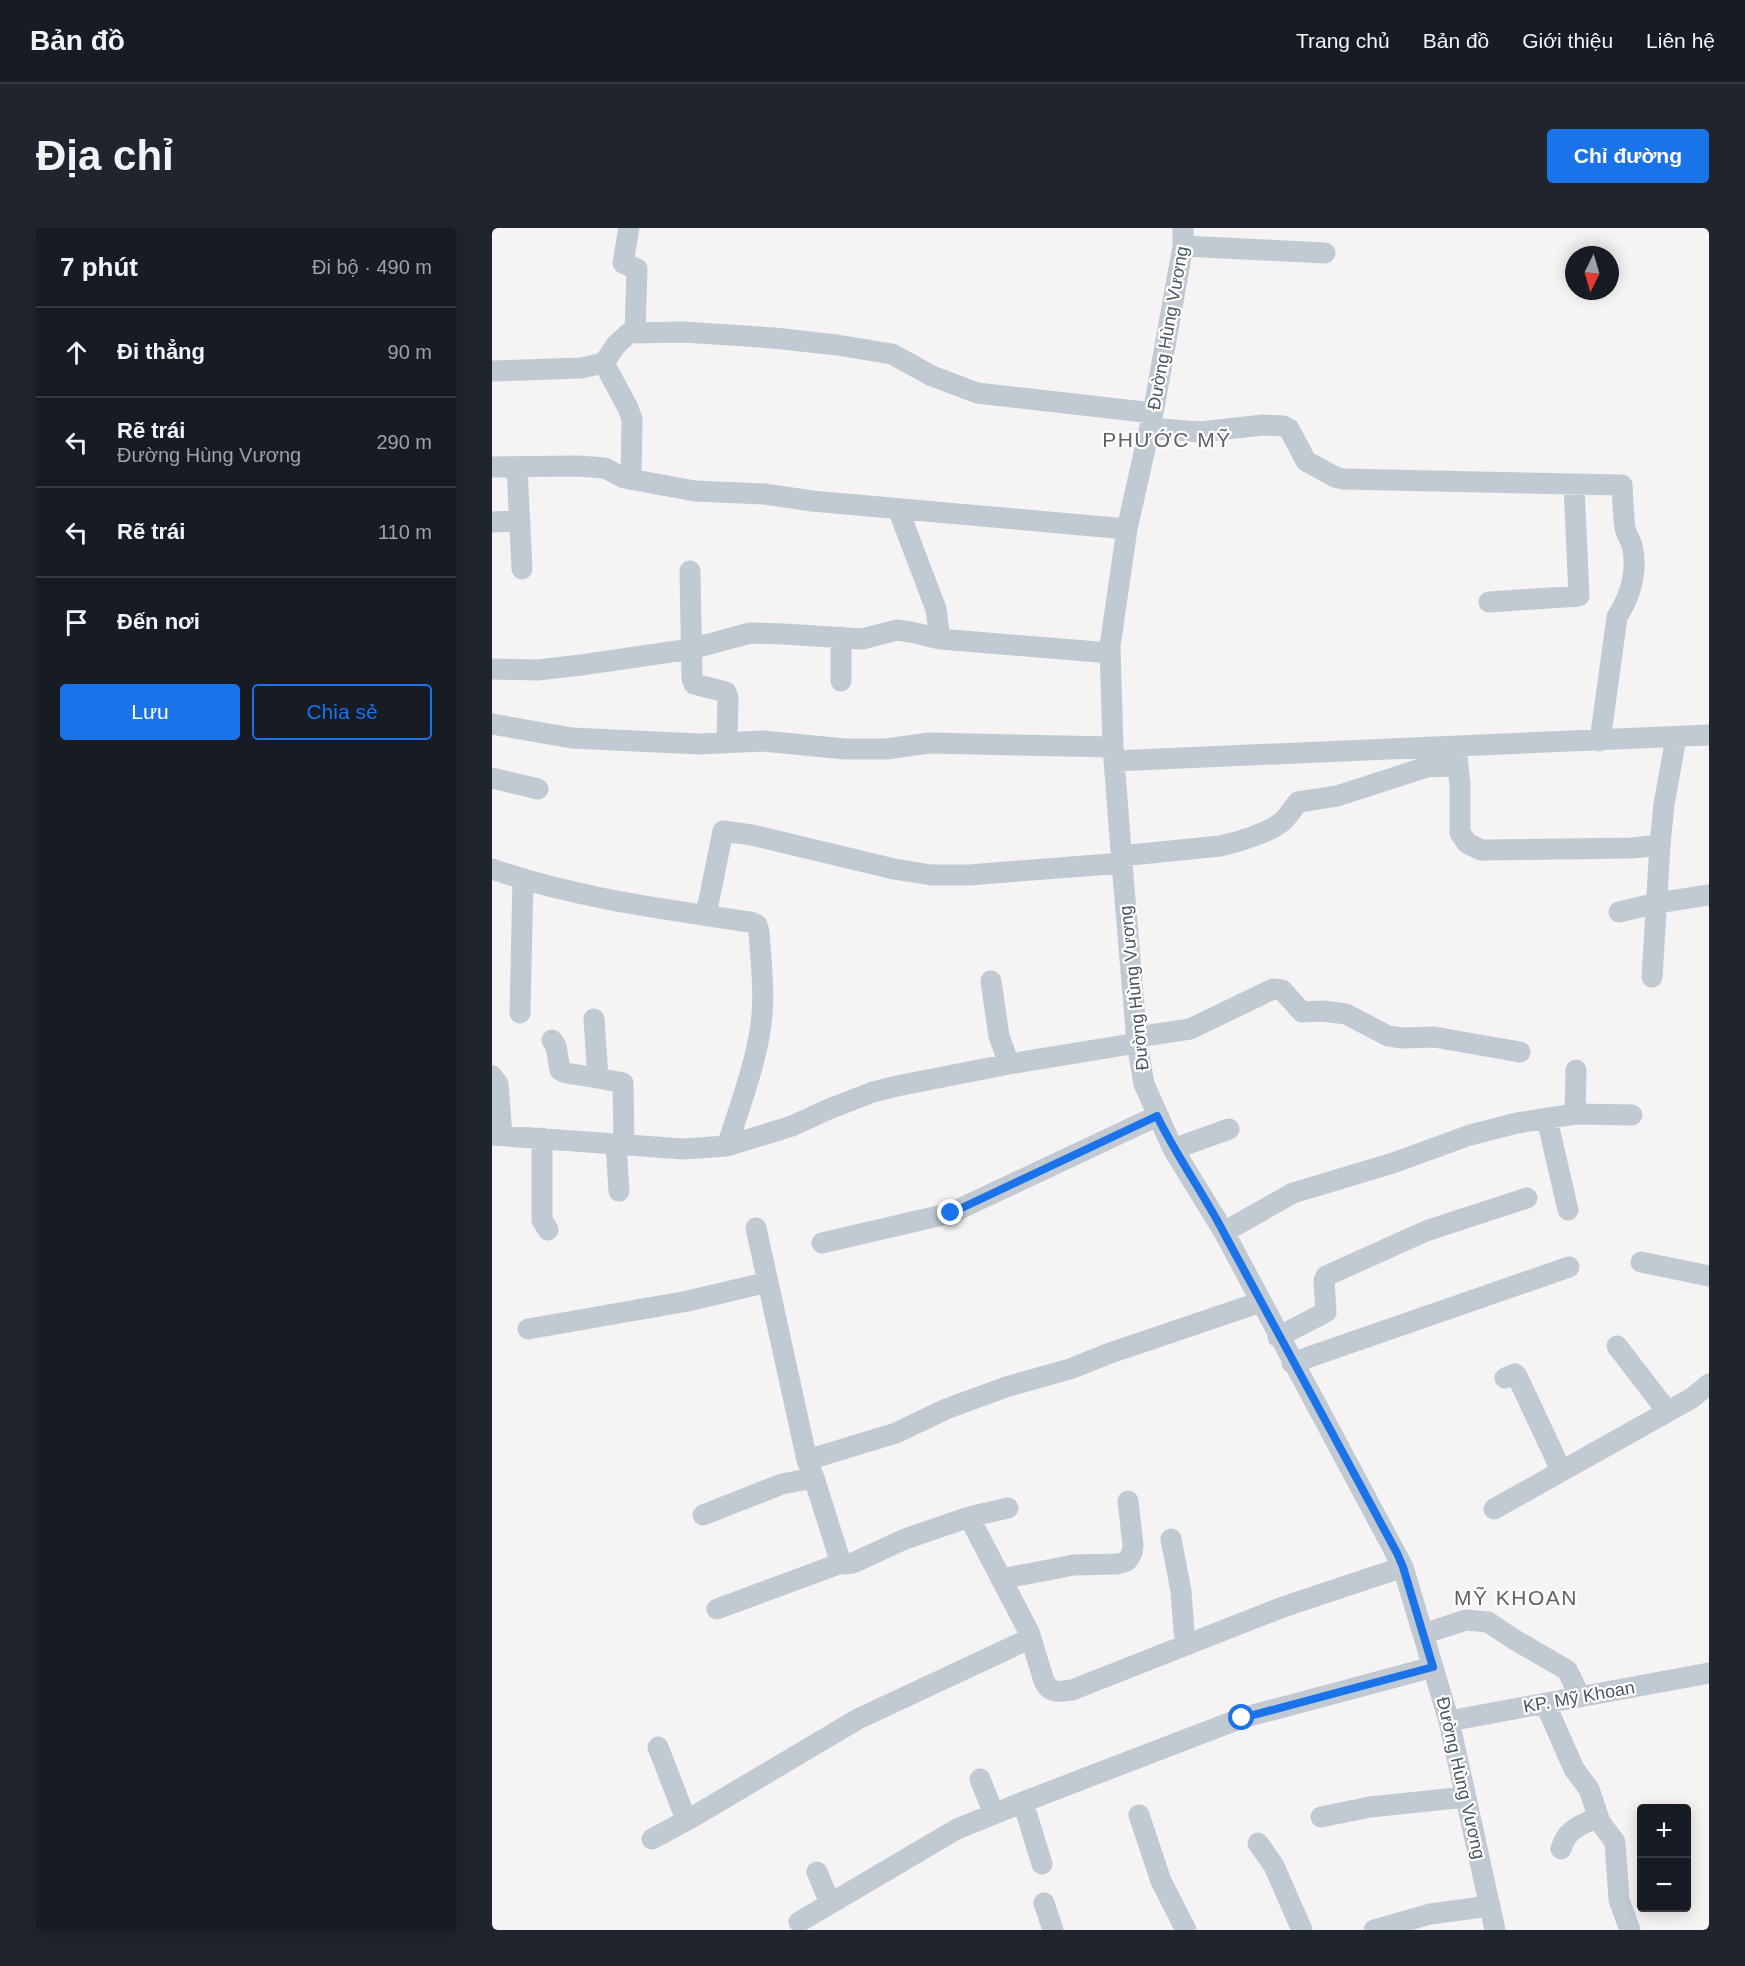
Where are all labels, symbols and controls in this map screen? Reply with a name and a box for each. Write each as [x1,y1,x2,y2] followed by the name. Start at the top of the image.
[30,25,125,56] text: Bản đồ
[1296,29,1390,52] text: Trang chủ
[1423,29,1489,52] text: Bản đồ
[1522,29,1613,52] text: Giới thiệu
[1646,29,1715,52] text: Liên hệ
[1547,129,1709,183] button: Chỉ đường
[36,132,174,179] text: Địa chỉ
[1144,245,1192,411] street label: Đường Hùng Vương
[1565,246,1619,300] north arrow
[60,252,138,282] text: 7 phút
[312,256,432,278] text: Đi bộ · 490 m
[60,336,93,369] icon: ahead
[117,339,205,364] text: Đi thẳng
[388,341,432,363] text: 90 m
[117,418,185,443] text: Rẽ trái
[60,426,93,459] icon: left
[1102,428,1232,451] district label: PHƯỚC MỸ
[376,431,432,453] text: 290 m
[117,444,301,466] text: Đường Hùng Vương
[60,516,93,549] icon: left
[117,519,185,544] text: Rẽ trái
[378,521,432,543] text: 110 m
[60,606,93,639] icon: arrive
[117,609,200,634] text: Đến nơi
[60,684,240,740] button: Lưu
[252,684,432,740] button: Chia sẻ
[1115,905,1153,1071] street label: Đường Hùng Vương
[937,1199,963,1225] route end
[1454,1586,1578,1609] district label: MỸ KHOAN
[1522,1677,1636,1717] street label: KP. Mỹ Khoan
[1433,1695,1489,1861] street label: Đường Hùng Vương
[1228,1704,1254,1730] route start
[1637,1804,1691,1912] map controls
[1637,1804,1691,1858] button: +
[1637,1858,1691,1912] button: −

